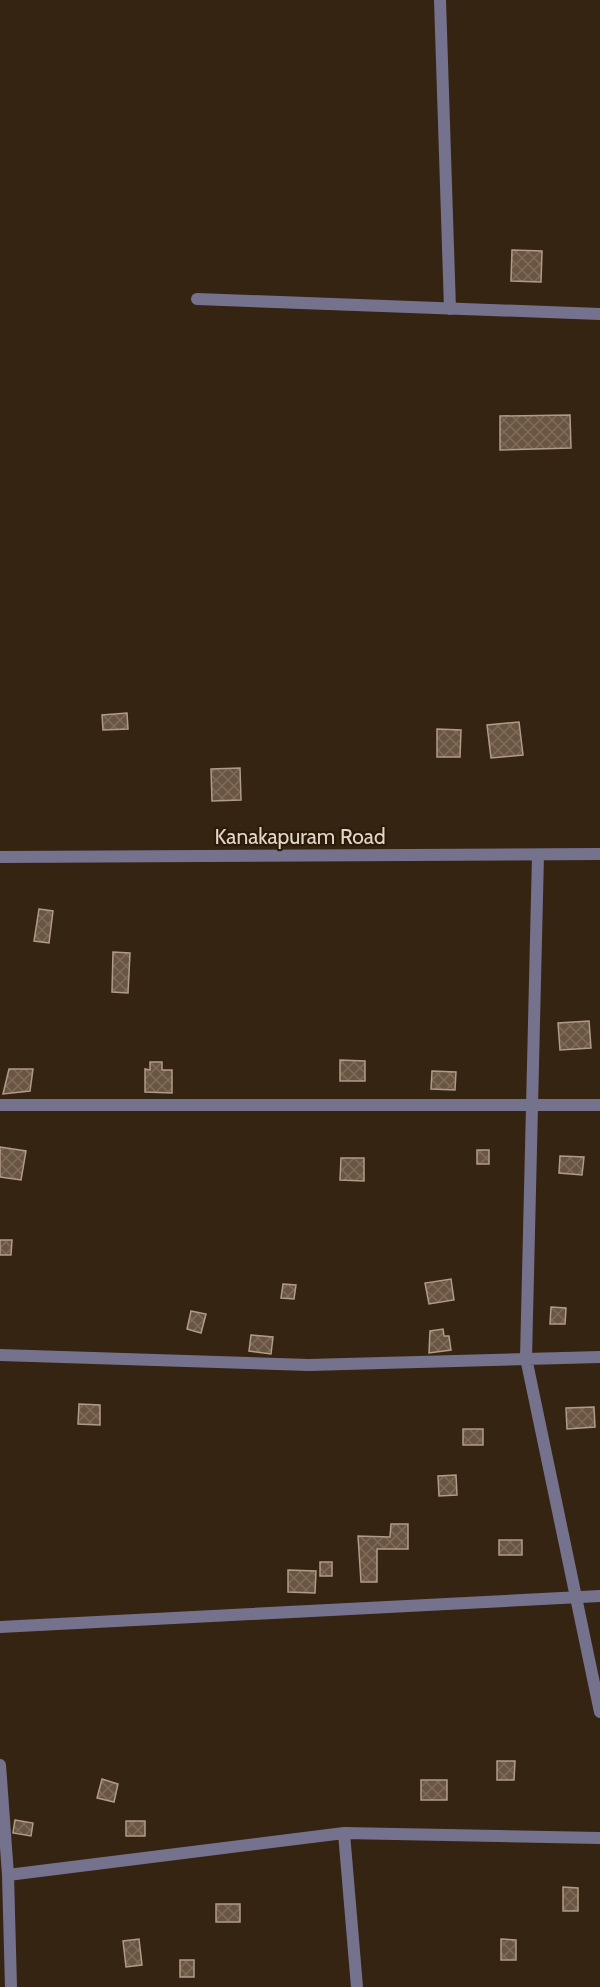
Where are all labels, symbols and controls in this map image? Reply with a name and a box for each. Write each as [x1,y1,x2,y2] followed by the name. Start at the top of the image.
[214,824,386,849] street label: Kanakapuram Road

